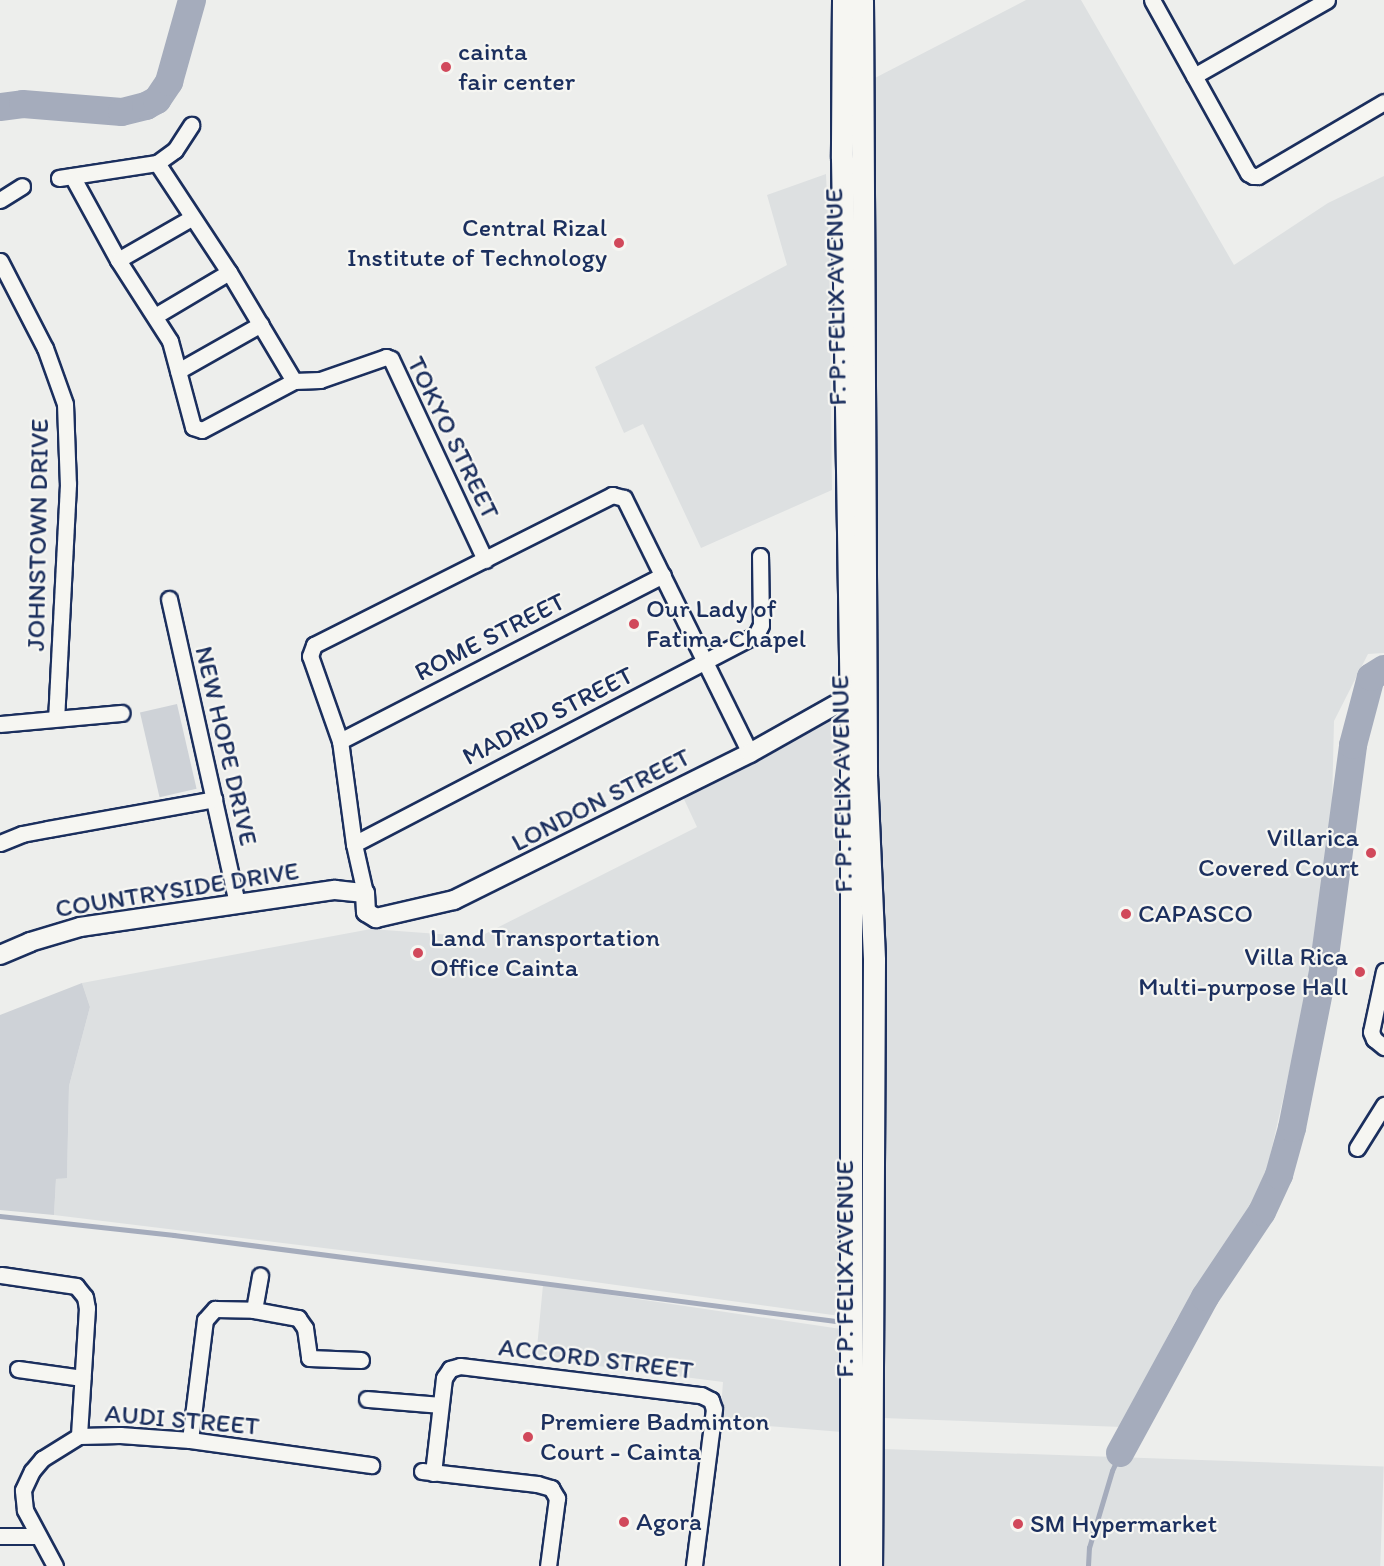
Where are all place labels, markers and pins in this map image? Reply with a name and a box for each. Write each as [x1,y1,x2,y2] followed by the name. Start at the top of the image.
[458,36,574,98] place label: cainta fair center
[439,60,453,74] marker: cainta fair center
[350,212,607,274] place label: Central Rizal Institute of Technology
[612,236,626,250] marker: Central Rizal Institute of Technology
[646,593,805,654] place label: Our Lady of Fatima Chapel
[627,617,641,631] marker: Our Lady of Fatima Chapel
[1198,822,1359,884] place label: Villarica Covered Court
[1364,846,1378,860] marker: Villarica Covered Court
[1138,898,1253,930] place label: CAPASCO
[1119,907,1133,921] marker: CAPASCO
[430,922,657,984] place label: Land Transportation Office Cainta
[1138,941,1348,1002] place label: Villa Rica Multi-purpose Hall
[411,946,425,960] marker: Land Transportation Office Cainta
[1353,965,1367,979] marker: Villa Rica Multi-purpose Hall
[540,1406,770,1468] place label: Premiere Badminton Court - Cainta
[521,1430,535,1444] marker: Premiere Badminton Court - Cainta
[636,1506,702,1538] place label: Agora
[1030,1508,1217,1540] place label: SM Hypermarket
[617,1515,631,1529] marker: Agora
[1011,1517,1025,1531] marker: SM Hypermarket

